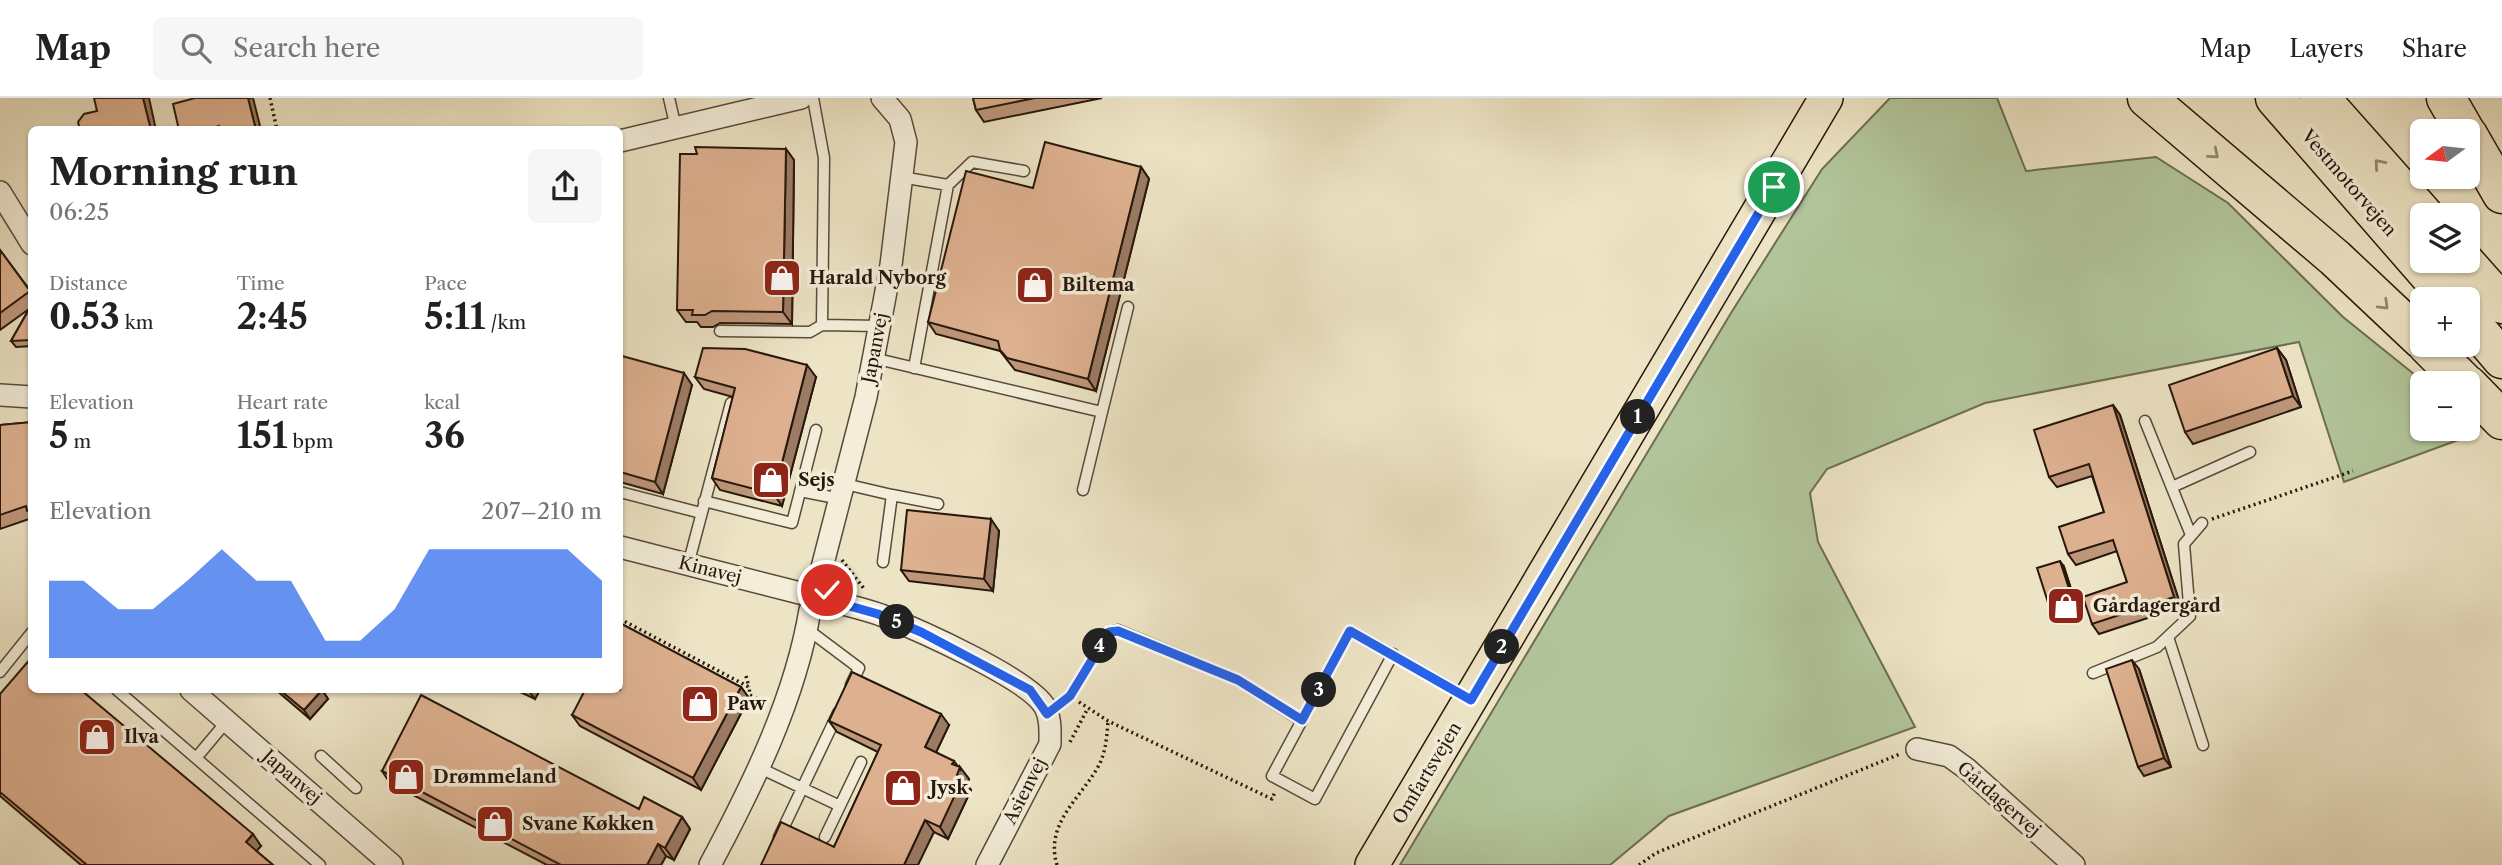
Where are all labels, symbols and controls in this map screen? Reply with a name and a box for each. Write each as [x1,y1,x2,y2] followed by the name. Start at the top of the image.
[153,17,643,80] search box
[35,28,111,69] text: Map
[177,29,215,67] icon: search
[233,32,380,64] text: Search here
[2200,34,2251,63] text: Map
[2289,34,2364,63] text: Layers
[2402,34,2467,63] text: Share
[2410,119,2480,189] north arrow
[2410,119,2480,441] map controls
[2296,124,2401,241] street label: Vestmotorvejen
[2206,146,2219,158] one-way arrow
[49,148,298,195] text: Morning run
[528,149,602,223] button: share
[1744,157,1804,217] pin
[2375,159,2387,172] one-way arrow
[1755,168,1793,206] icon: arrive
[49,198,109,226] text: 06:25
[2410,203,2480,273] button: layers
[761,257,803,299] shop icon: Harald Nyborg
[1014,264,1056,306] shop icon: Biltema
[809,267,947,289] place label: Harald Nyborg
[49,272,128,295] text: Distance
[237,272,285,295] text: Time
[424,272,467,295] text: Pace
[1062,274,1135,296] place label: Biltema
[2410,287,2480,357] button: +
[49,295,120,338] text: 0.53
[237,295,308,338] text: 2:45
[424,295,486,338] text: 5:11
[2376,296,2389,309] one-way arrow
[120,311,153,334] text: km
[486,311,526,334] text: /km
[857,311,893,388] street label: Japanvej
[2410,371,2480,441] button: −
[49,391,134,414] text: Elevation
[237,391,328,414] text: Heart rate
[424,391,460,414] text: kcal
[1620,400,1656,434] pin: 1
[1633,405,1642,428] text: 1
[49,414,68,457] text: 5
[237,414,287,457] text: 151
[424,414,465,457] text: 36
[68,430,91,453] text: m
[287,430,333,453] text: bpm
[750,459,792,501] shop icon: Sejs
[798,469,835,491] place label: Sejs
[49,497,152,525] text: Elevation
[481,497,602,525] text: 207–210 m
[676,552,744,588] street label: Kinavej
[797,560,857,620] pin
[808,571,846,609] icon: check
[2045,585,2087,627] shop icon: Gårdagergård
[2093,595,2221,617] place label: Gårdagergård
[880,604,914,640] pin: 5
[891,610,902,633] text: 5
[1082,628,1118,664] pin: 4
[1484,630,1520,664] pin: 2
[1094,634,1105,657] text: 4
[1496,635,1507,658] text: 2
[1302,672,1336,708] pin: 3
[1313,678,1324,701] text: 3
[679,683,721,725] shop icon: Paw
[727,693,767,715] place label: Paw
[76,716,118,758] shop icon: Ilva
[1388,718,1466,828] street label: Omfartsvejen
[124,726,159,748] place label: Ilva
[256,743,326,809] street label: Japanvej
[998,754,1051,829] street label: Asienvej
[385,756,427,798] shop icon: Drømmeland
[1953,757,2045,841] street label: Gårdagervej
[433,766,557,788] place label: Drømmeland
[882,767,924,809] shop icon: Jysk
[927,777,969,799] place label: Jysk
[474,803,516,845] shop icon: Svane Køkken
[522,813,655,835] place label: Svane Køkken

